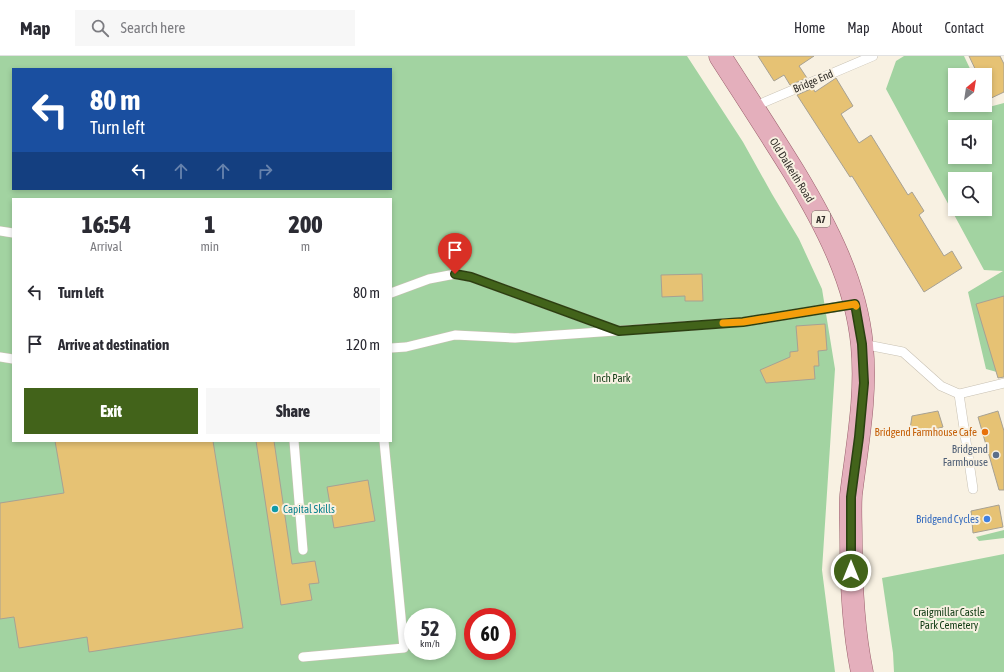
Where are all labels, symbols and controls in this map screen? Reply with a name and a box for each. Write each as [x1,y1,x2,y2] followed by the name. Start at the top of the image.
[75,10,355,46] search box
[20,17,51,39] text: Map
[89,17,111,39] icon: search
[121,19,185,36] text: Search here
[794,20,825,36] text: Home
[847,20,870,36] text: Map
[892,20,923,36] text: About
[945,20,984,36] text: Contact
[791,67,835,95] street label: Bridge End
[948,68,992,112] north arrow
[948,68,992,216] map controls
[24,84,76,136] icon: left
[90,84,140,116] text: 80 m
[90,117,145,138] text: Turn left
[948,120,992,164] button: sound
[767,136,817,204] street label: Old Dalkeith Road
[128,160,150,182] icon: left
[170,160,192,182] icon: ahead
[212,160,234,182] icon: ahead
[254,160,276,182] icon: right
[948,172,992,216] button: search
[82,211,131,238] text: 16:54
[204,211,215,238] text: 1
[289,211,322,238] text: 200
[812,211,830,227] road number: A7
[438,233,472,274] pin
[90,239,122,254] text: Arrival
[200,239,219,254] text: min
[301,239,310,254] text: m
[444,239,466,261] icon: arrive
[24,281,46,303] icon: left
[58,284,104,301] text: Turn left
[353,284,380,301] text: 80 m
[24,333,46,355] icon: arrive
[58,336,169,353] text: Arrive at destination
[346,336,380,353] text: 120 m
[593,372,631,384] park label: Inch Park
[24,388,198,434] button: Exit
[206,388,380,434] button: Share
[874,426,977,438] place label: Bridgend Farmhouse Cafe
[980,427,990,437] marker: Bridgend Farmhouse Cafe
[943,443,988,468] place label: Bridgend Farmhouse
[991,450,1001,460] marker: Bridgend Farmhouse
[283,503,335,515] place label: Capital Skills
[270,504,280,514] marker: Capital Skills
[916,513,979,525] place label: Bridgend Cycles
[982,514,992,524] marker: Bridgend Cycles
[830,550,872,592] position arrow
[913,606,985,631] park label: Craigmillar Castle Park Cemetery
[464,608,516,660] speed limit sign: 60
[421,617,439,640] text: 52
[420,638,440,649] text: km/h

